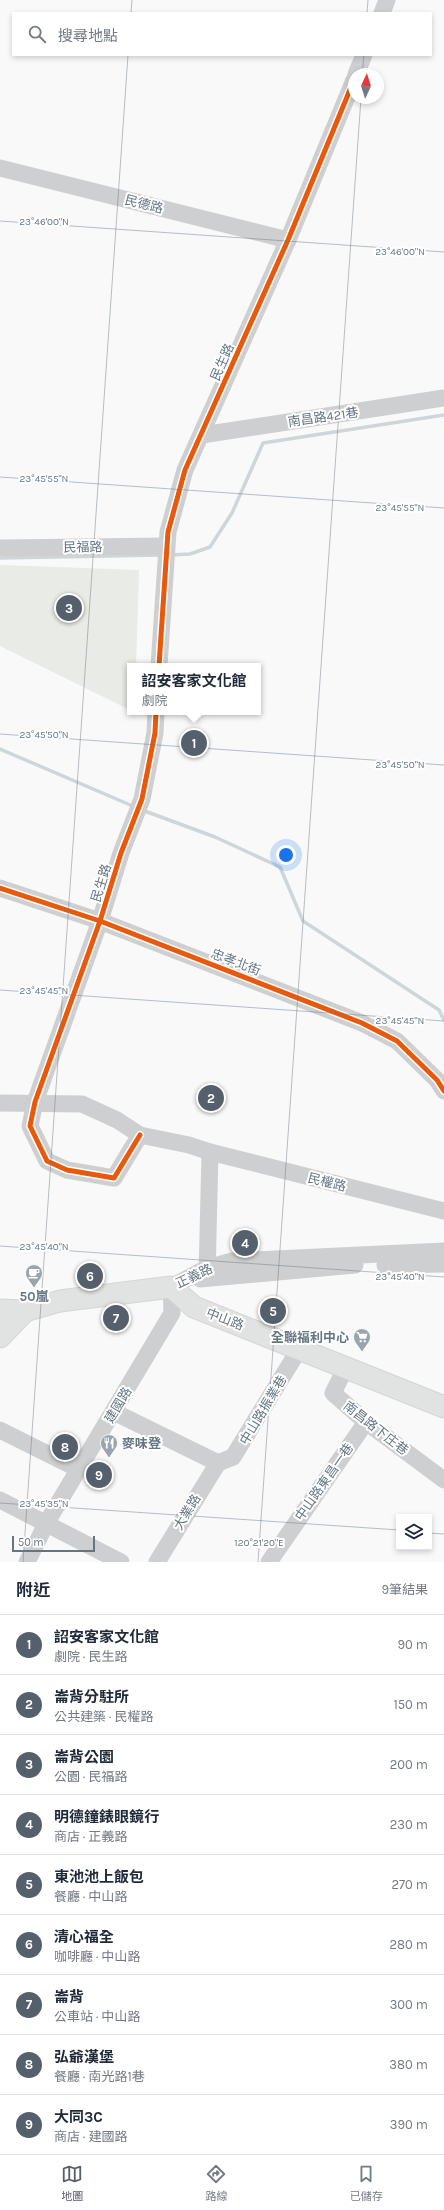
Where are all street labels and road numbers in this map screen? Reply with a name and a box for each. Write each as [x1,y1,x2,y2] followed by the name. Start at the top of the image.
[123,192,165,216] street label: 民德路
[207,341,237,383] street label: 民生路
[287,405,359,429] street label: 南昌路421巷
[63,539,103,555] street label: 民福路
[88,862,114,904] street label: 民生路
[209,946,263,978] street label: 忠孝北街
[306,1170,348,1194] street label: 民權路
[173,1261,215,1291] street label: 正義路
[204,1305,246,1333] street label: 中山路
[236,1373,290,1447] street label: 中山路振業巷
[102,1384,134,1426] street label: 建國路
[341,1398,411,1458] street label: 南昌路下庄巷
[292,1440,356,1524] street label: 中山路東昌一巷
[171,1491,203,1533] street label: 大業路

